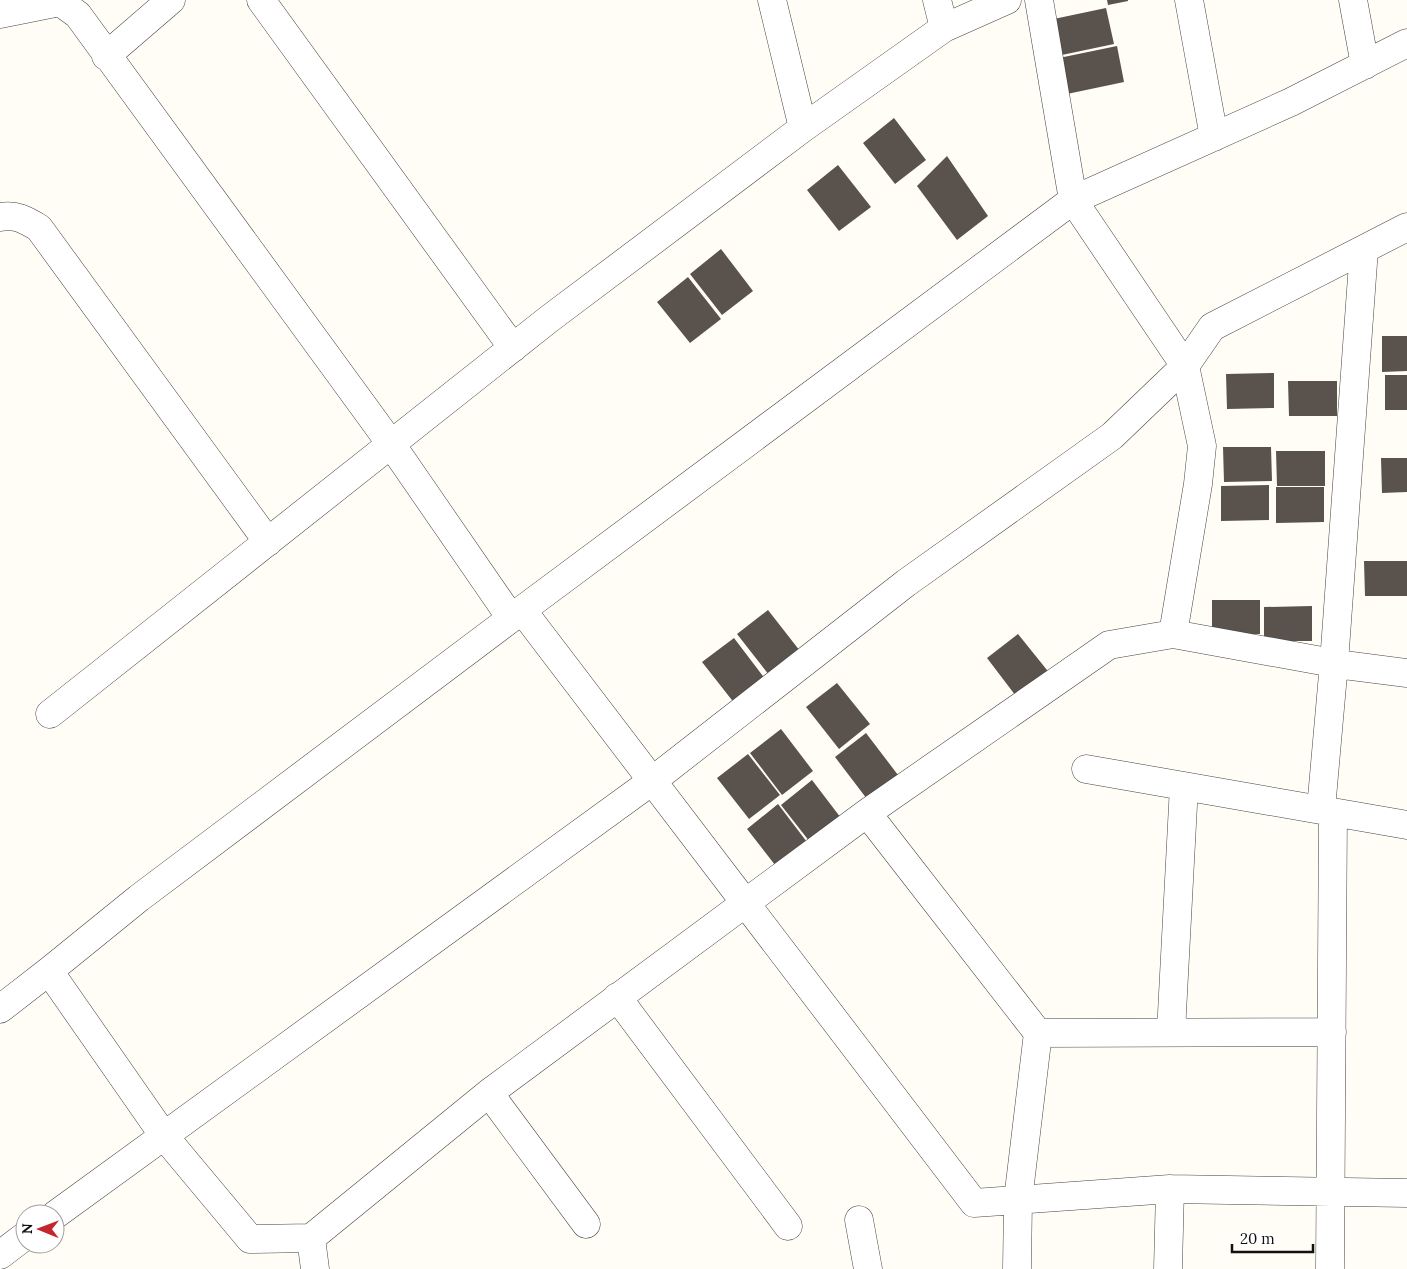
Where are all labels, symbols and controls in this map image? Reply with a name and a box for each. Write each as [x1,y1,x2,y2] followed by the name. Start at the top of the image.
[15,1204,65,1254] north arrow
[1232,1222,1313,1254] scale bar
[18,1223,36,1234] text: N
[1240,1229,1275,1248] text: 20 m

